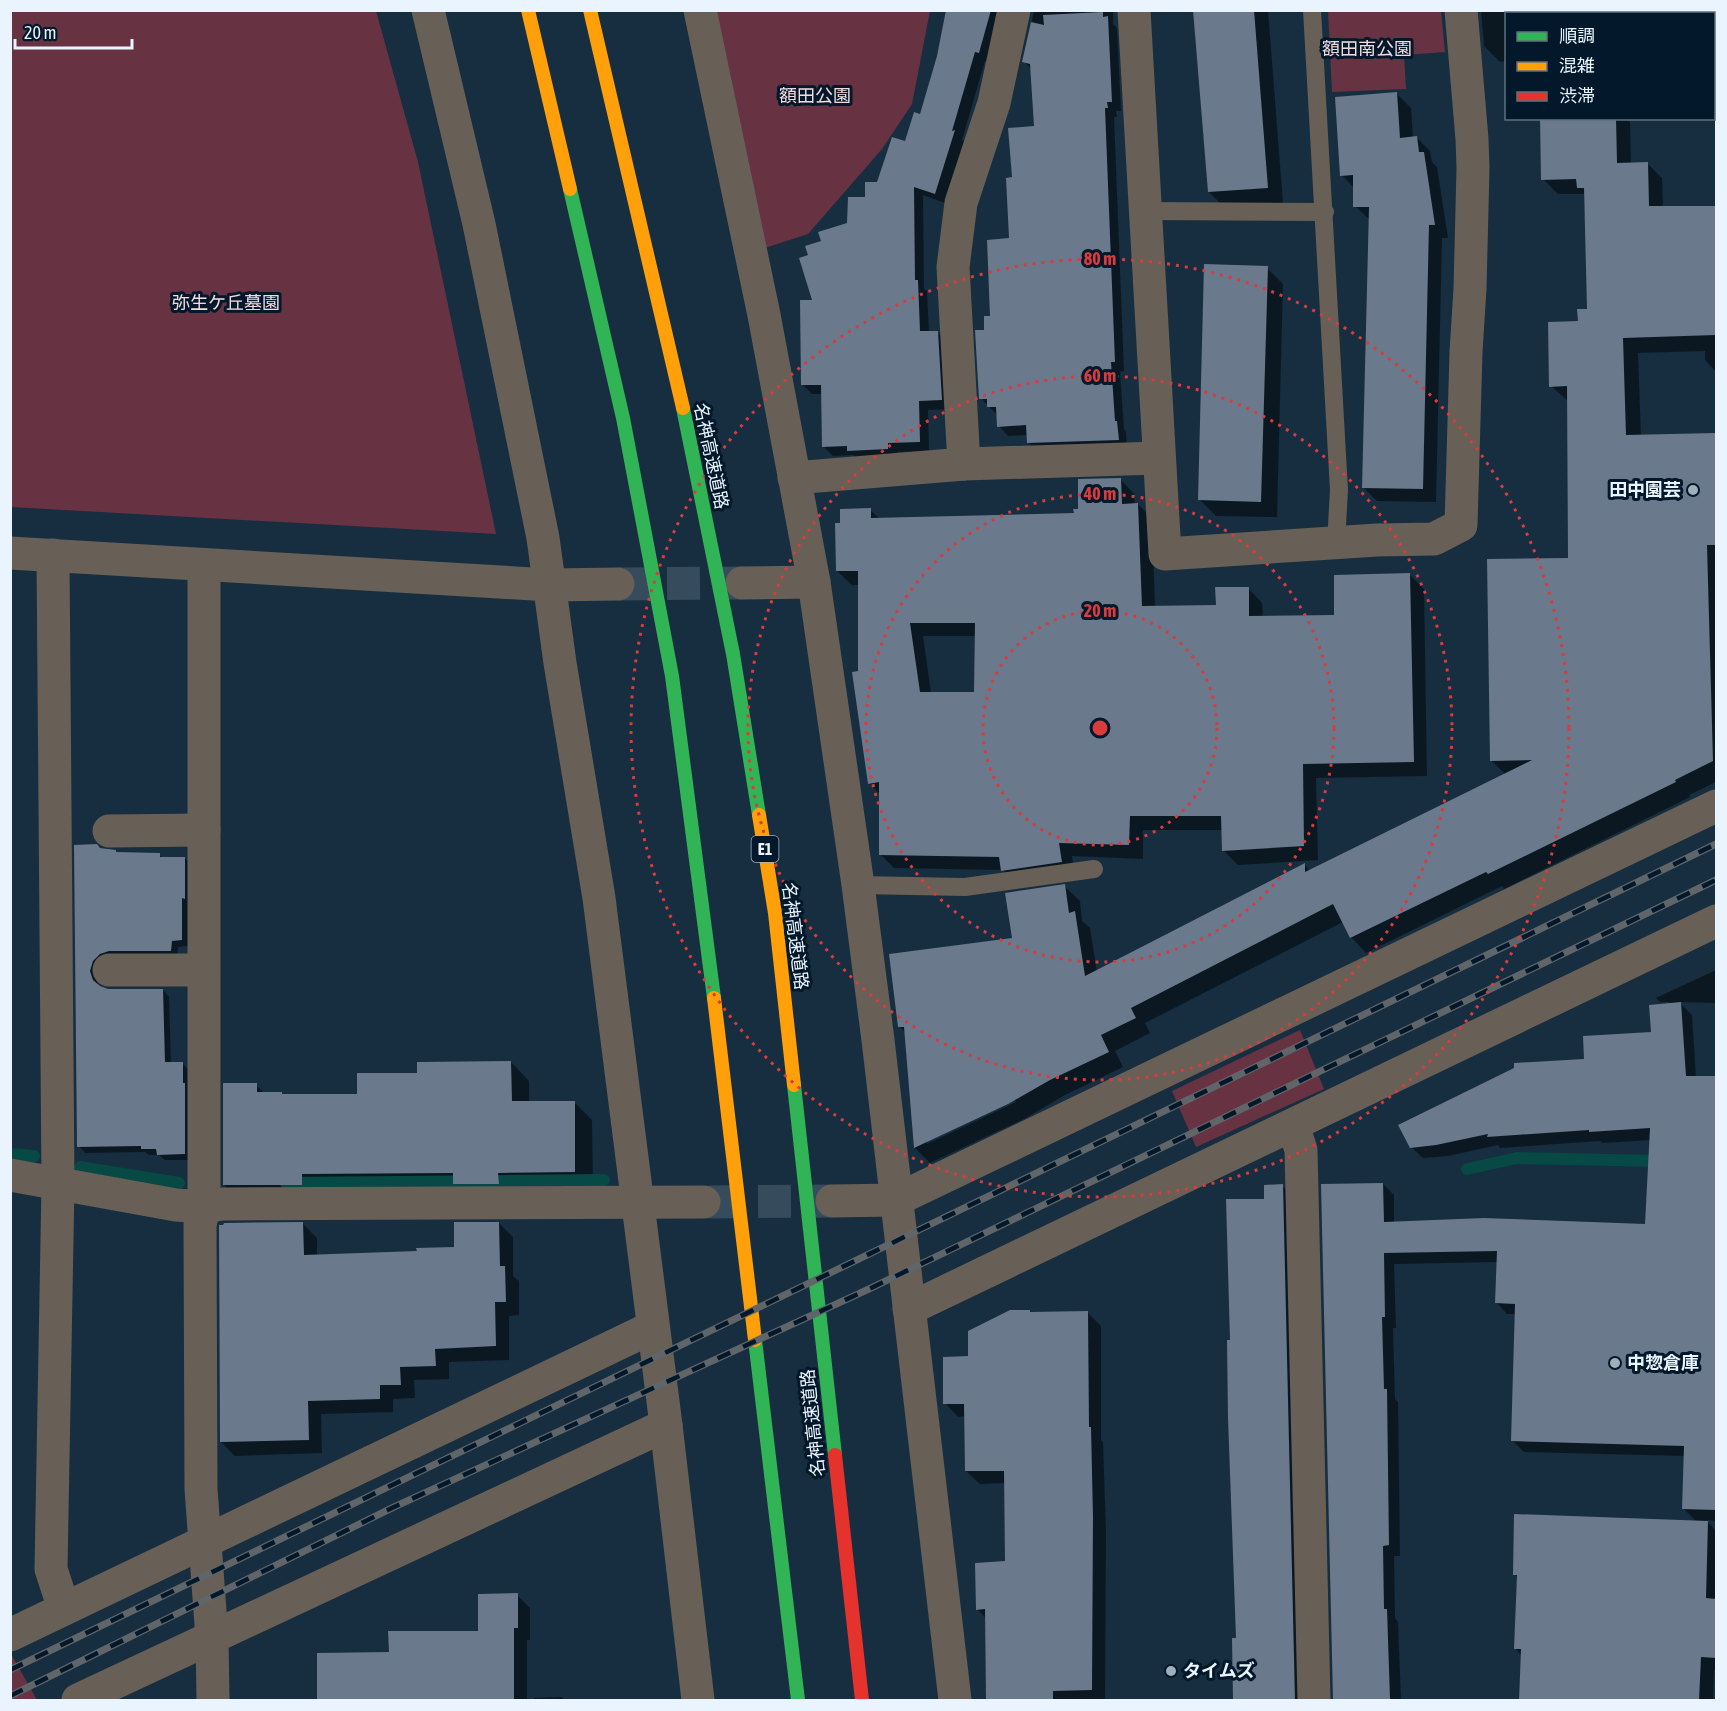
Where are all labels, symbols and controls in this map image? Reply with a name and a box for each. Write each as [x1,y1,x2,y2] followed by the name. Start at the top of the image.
[15,12,132,50] scale bar
[1505,12,1715,120] legend
[24,22,56,43] text: 20 m
[1559,25,1595,46] text: 順調
[1322,38,1412,59] park label: 額田南公園
[1559,55,1595,76] text: 混雑
[779,85,851,106] park label: 額田公園
[1559,85,1595,106] text: 渋滞
[1084,248,1116,269] text: 80 m
[172,292,280,313] park label: 弥生ケ丘墓園
[1084,365,1116,386] text: 60 m
[690,401,733,511] street label: 名神高速道路
[1609,479,1681,500] place label: 田中園芸
[1083,483,1116,504] text: 40 m
[1686,483,1700,497] marker: 田中園芸
[1084,600,1116,621] text: 20 m
[1090,718,1110,738] centre of rings
[752,836,778,862] road number: E1
[778,881,812,991] street label: 名神高速道路
[1627,1352,1699,1373] place label: 中惣倉庫
[1608,1356,1622,1370] marker: 中惣倉庫
[796,1368,829,1478] street label: 名神高速道路
[1183,1660,1255,1681] place label: タイムズ
[1164,1664,1178,1678] marker: タイムズ

